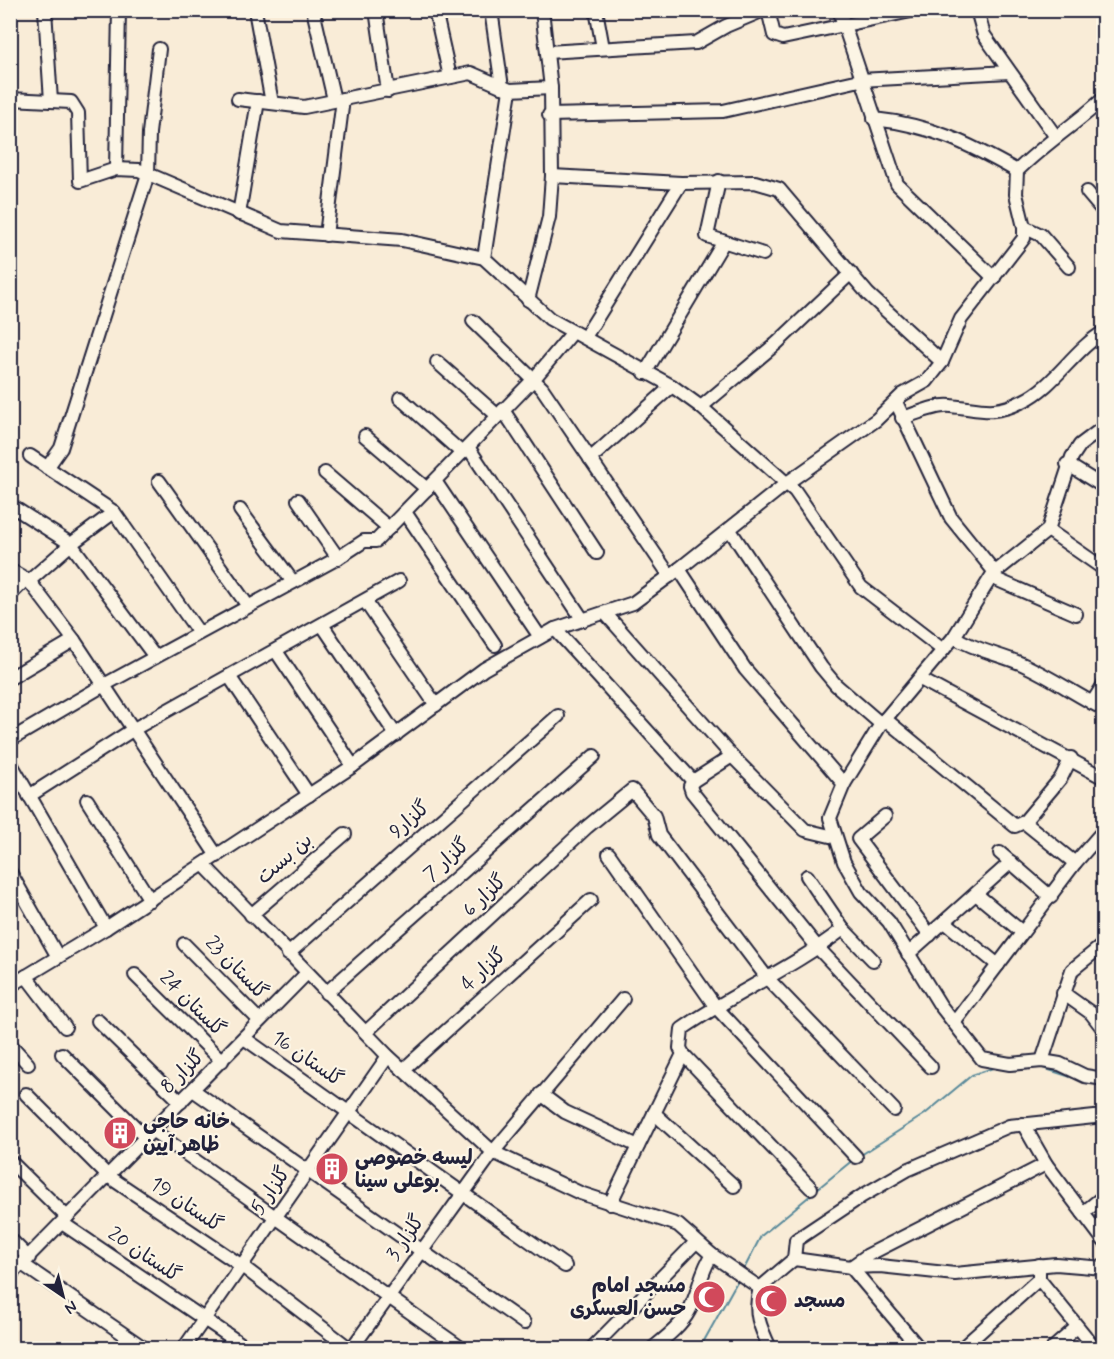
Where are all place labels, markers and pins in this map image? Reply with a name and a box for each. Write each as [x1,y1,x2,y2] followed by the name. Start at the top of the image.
[143,1109,230,1159] place label: خانه حاجی ظاهر آیین
[102,1115,138,1151] building icon: خانه حاجی ظاهر آیین
[355,1145,473,1195] place label: لیسه خصوصی بوعلی سینا
[314,1151,350,1187] building icon: لیسه خصوصی بوعلی سینا
[570,1273,686,1323] place label: مسجد امام حسن العسکری
[691,1279,727,1315] mosque icon: مسجد امام حسن العسکری
[753,1283,789,1319] mosque icon: مسجد
[794,1288,845,1315] place label: مسجد

